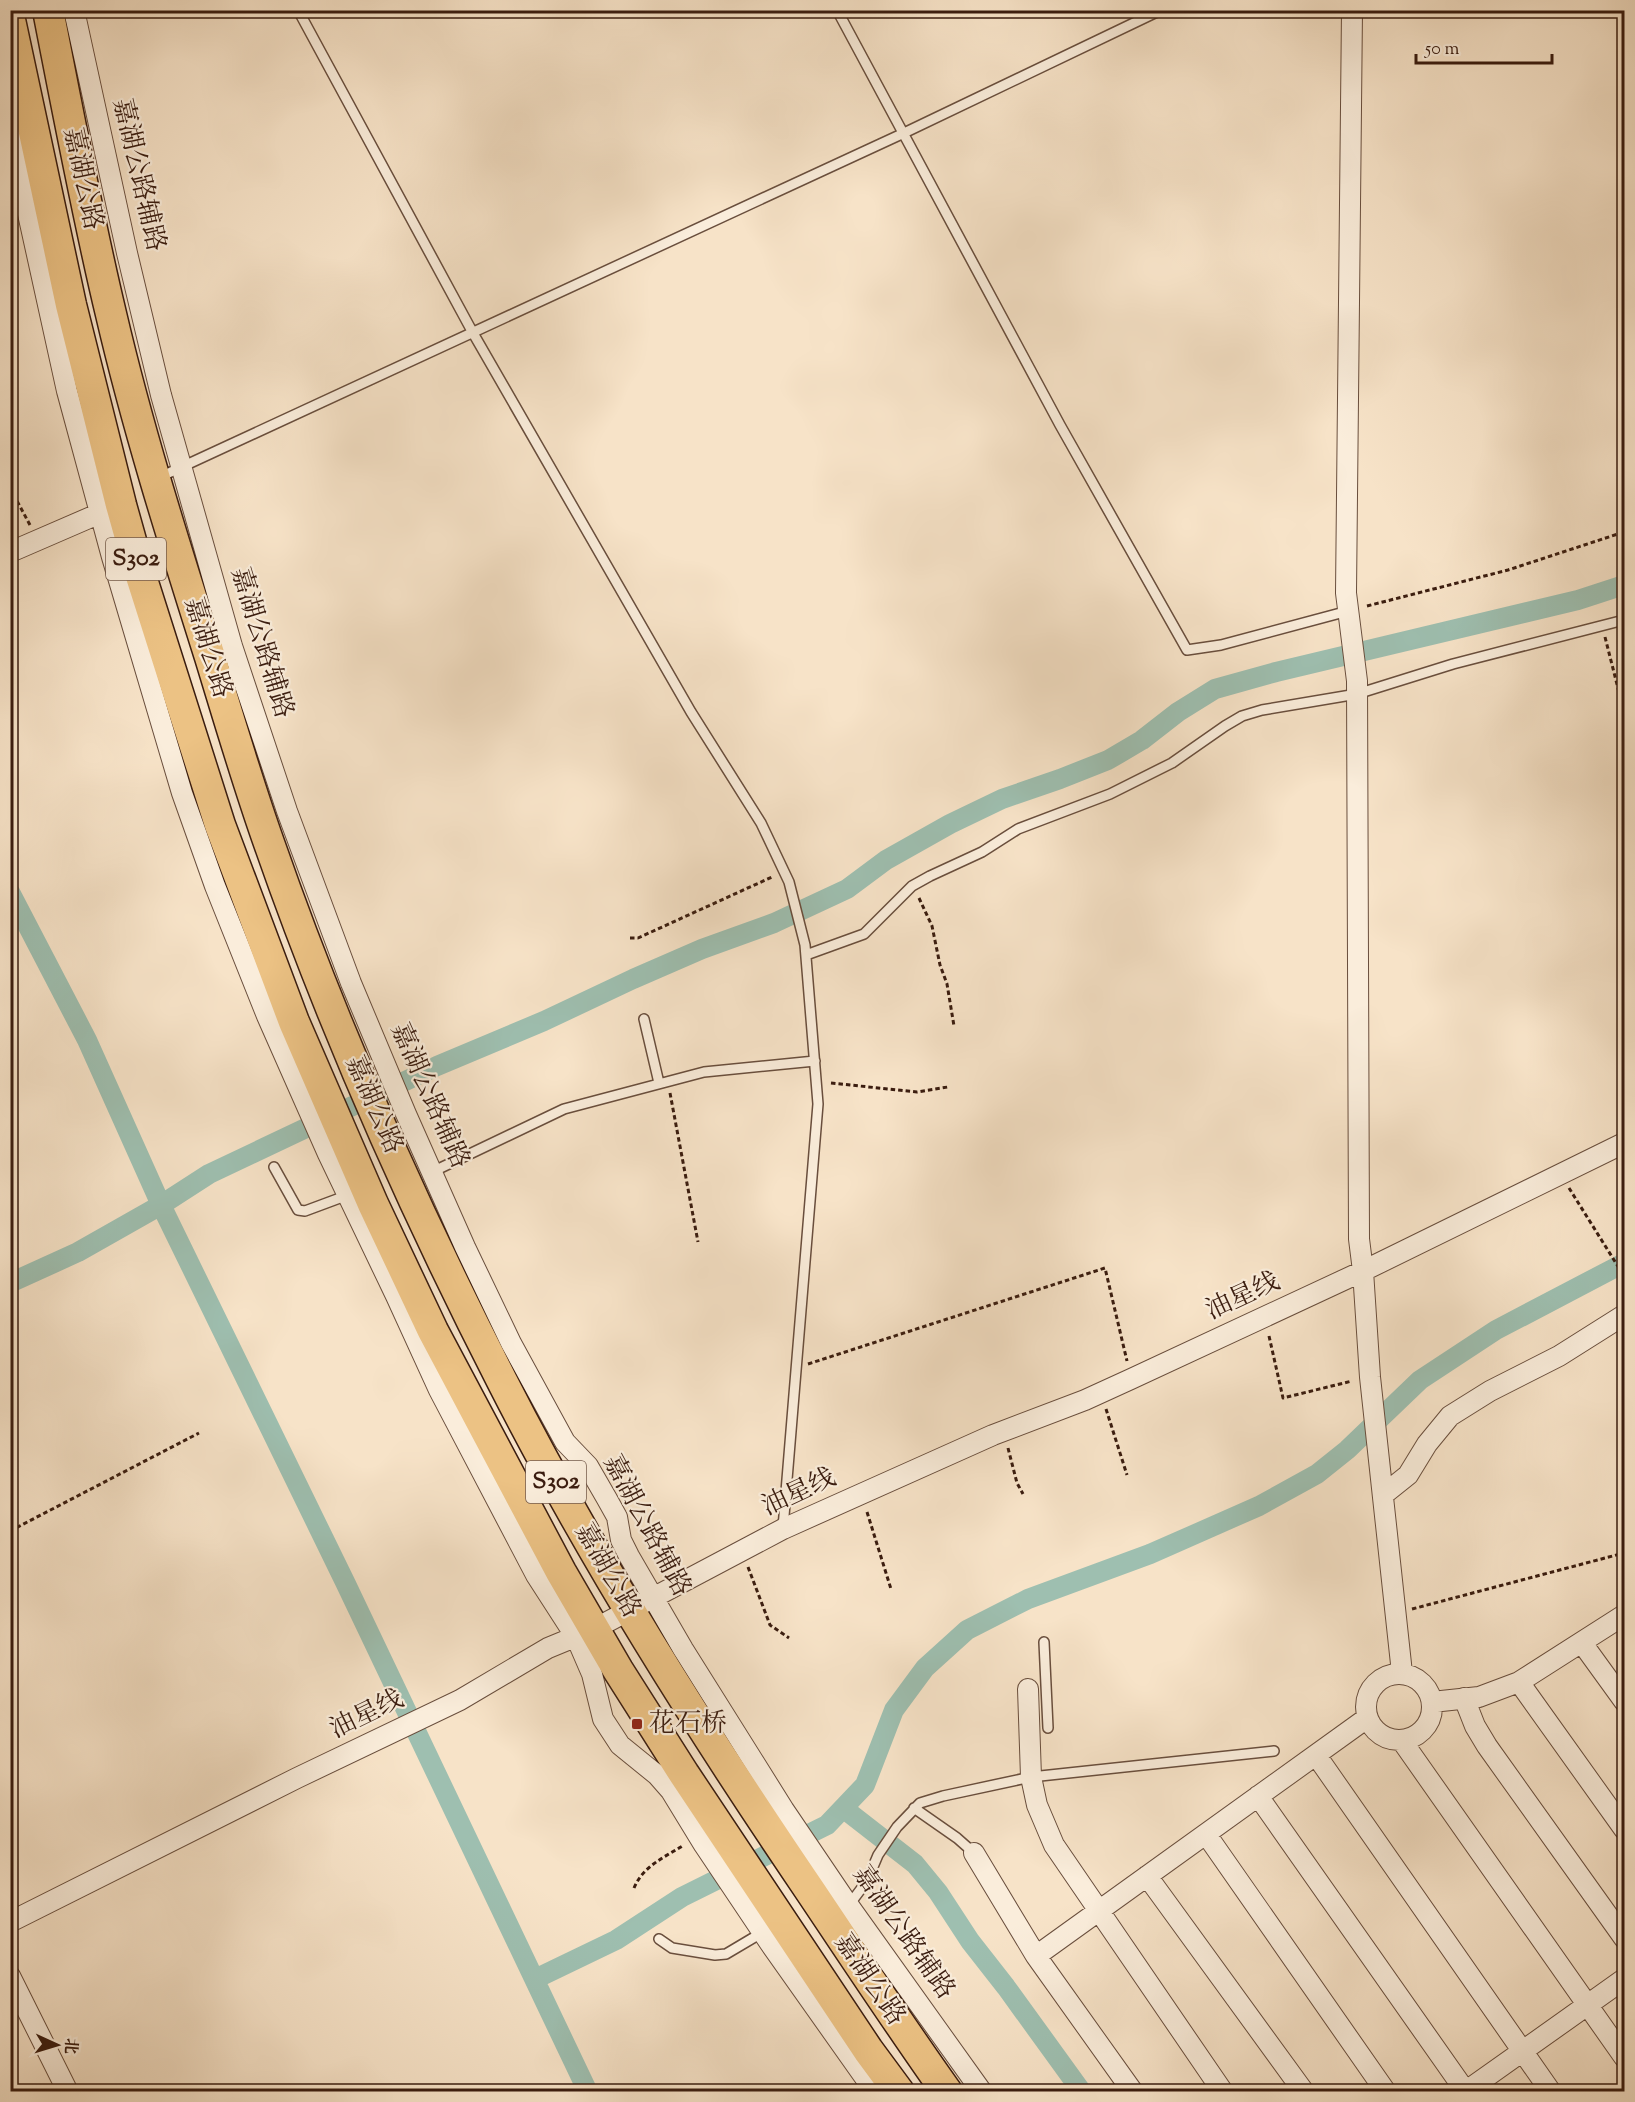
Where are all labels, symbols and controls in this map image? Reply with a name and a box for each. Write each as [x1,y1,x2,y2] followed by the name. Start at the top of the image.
[1416,27,1552,65] scale bar
[1424,37,1460,63] text: 50 m
[102,95,174,255] street label: 嘉湖公路辅路
[53,124,111,234] street label: 嘉湖公路
[106,538,166,580] road number: S302
[221,563,301,723] street label: 嘉湖公路辅路
[174,593,240,703] street label: 嘉湖公路
[380,1017,478,1175] street label: 嘉湖公路辅路
[335,1050,411,1160] street label: 嘉湖公路
[1200,1264,1286,1330] street label: 油星线
[596,1450,696,1602] street label: 嘉湖公路辅路
[756,1460,842,1526] street label: 油星线
[526,1461,586,1503] road number: S302
[567,1518,647,1624] street label: 嘉湖公路
[324,1681,410,1749] street label: 油星线
[649,1706,727,1743] place label: 花石桥
[630,1717,644,1731] marker: 花石桥
[845,1860,961,2006] street label: 嘉湖公路辅路
[827,1928,911,2032] street label: 嘉湖公路
[27,2015,87,2075] north arrow
[57,2037,82,2055] text: 北

